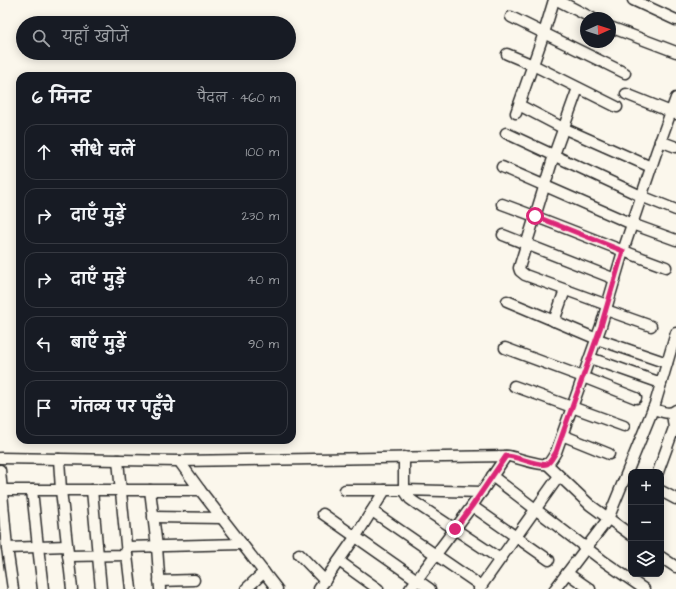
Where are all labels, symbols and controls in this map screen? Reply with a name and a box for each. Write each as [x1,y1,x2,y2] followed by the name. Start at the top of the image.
[580,12,616,48] north arrow
[16,16,296,60] search box
[30,27,52,49] icon: search
[62,27,129,48] text: यहाँ खोजें
[32,86,91,110] text: 6 मिनट
[197,89,280,107] text: पैदल · 460 m
[33,141,55,163] icon: ahead
[71,141,135,162] text: सीधे चलें
[246,143,279,161] text: 100 m
[33,205,55,227] icon: right
[71,205,125,226] text: दाएँ मुड़ें
[241,207,279,225] text: 230 m
[526,207,544,225] route start
[33,269,55,291] icon: right
[71,269,125,290] text: दाएँ मुड़ें
[247,271,279,289] text: 40 m
[33,333,55,355] icon: left
[71,333,126,354] text: बाएँ मुड़ें
[248,335,279,353] text: 90 m
[33,397,55,419] icon: arrive
[71,397,174,418] text: गंतव्य पर पहुँचे
[628,469,664,577] map controls
[628,469,664,505] button: +
[628,505,664,541] button: −
[446,520,464,538] route end
[628,541,664,577] button: layers

